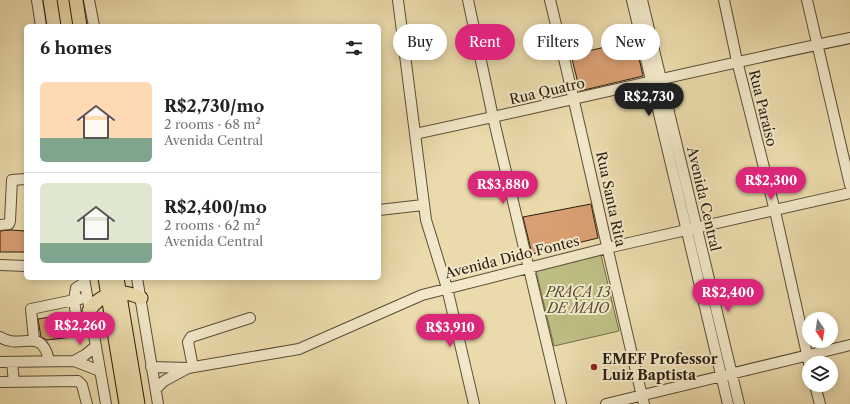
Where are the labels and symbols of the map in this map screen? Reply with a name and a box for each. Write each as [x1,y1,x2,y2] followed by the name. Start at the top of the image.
[745,68,781,148] street label: Rua Paraíso
[508,74,586,108] street label: Rua Quatro
[612,83,686,117] pin: R$2,730
[683,144,725,253] street label: Avenida Central
[592,150,630,249] street label: Rua Santa Rita
[734,167,808,201] pin: R$2,300
[466,171,540,205] pin: R$3,880
[442,232,581,283] street label: Avenida Dido Fontes
[691,279,765,313] pin: R$2,400
[544,283,612,317] park label: PRAÇA 13 DE MAIO
[43,312,117,346] pin: R$2,260
[802,312,838,348] north arrow
[413,314,487,348] pin: R$3,910
[602,350,718,384] place label: EMEF Professor Luiz Baptista
[589,362,599,372] marker: EMEF Professor Luiz Baptista

